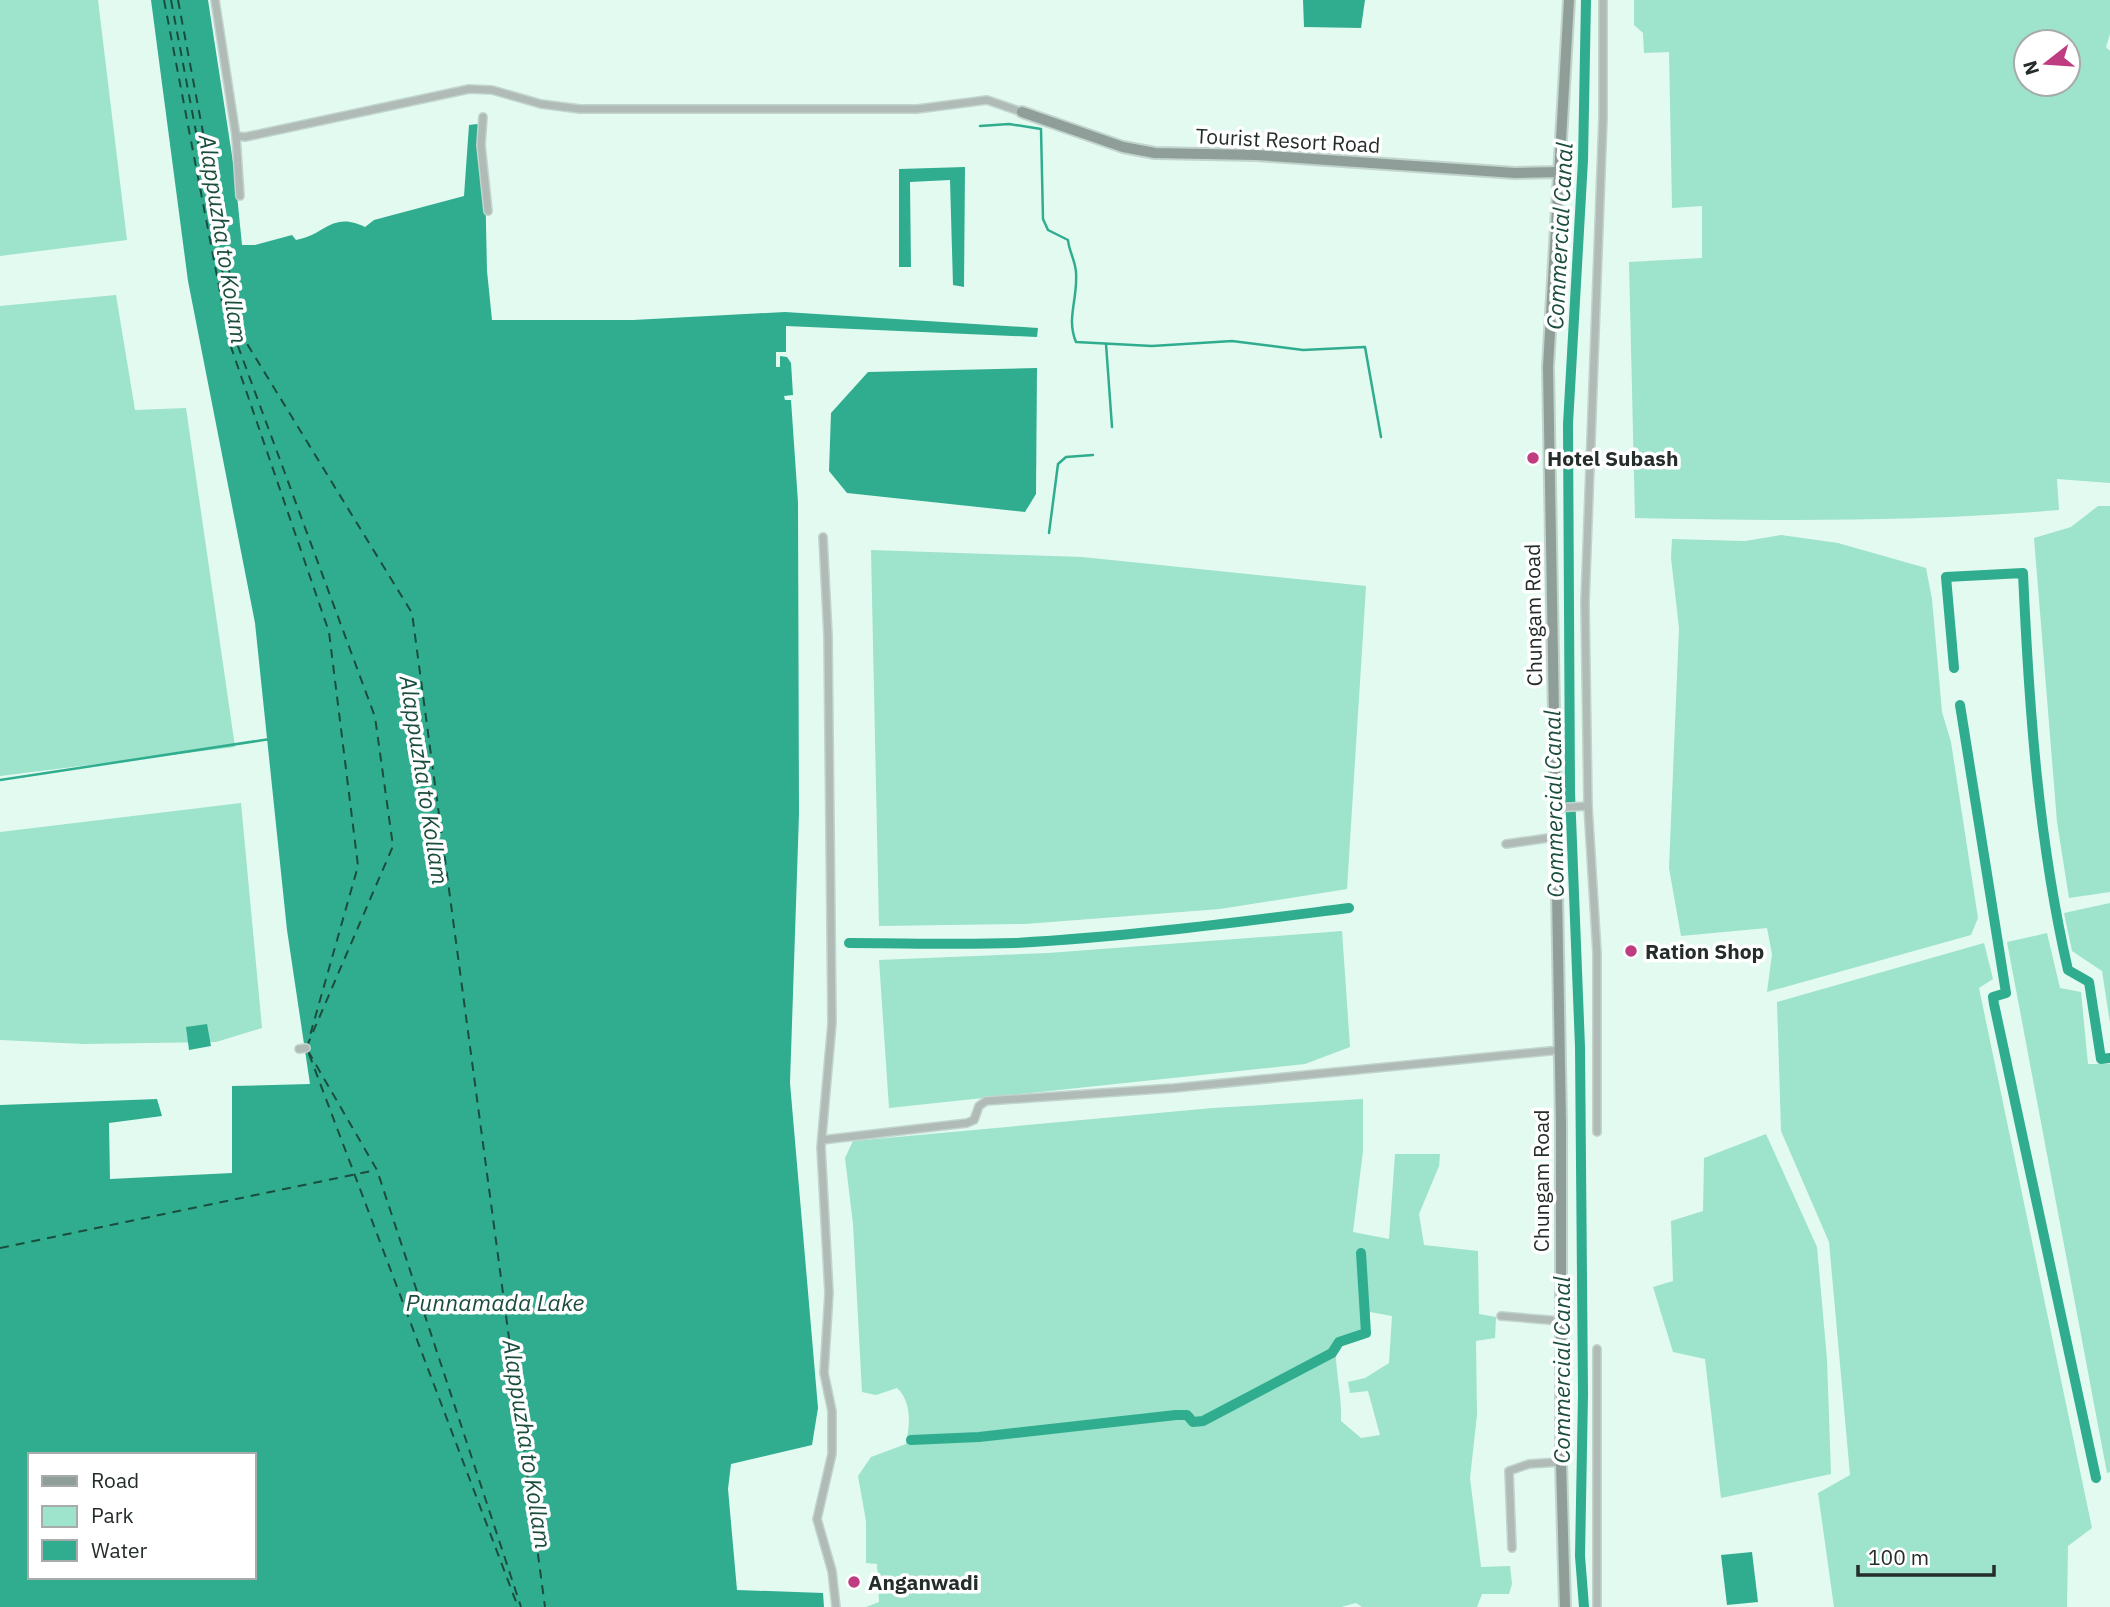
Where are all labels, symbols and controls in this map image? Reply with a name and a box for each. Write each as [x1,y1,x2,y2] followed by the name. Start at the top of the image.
[2012,28,2082,98] north arrow
[2017,58,2044,78] text: N
[1195,121,1381,159] street label: Tourist Resort Road
[192,131,255,346] water label: Alappuzha to Kollam
[1539,141,1579,330] water label: Commercial Canal
[1547,444,1678,472] place label: Hotel Subash
[1525,450,1541,466] marker: Hotel Subash
[1518,543,1548,687] street label: Chungam Road
[393,672,456,887] water label: Alappuzha to Kollam
[1536,709,1570,898] water label: Commercial Canal
[1645,937,1764,965] place label: Ration Shop
[1623,943,1639,959] marker: Ration Shop
[1527,1110,1555,1252] street label: Chungam Road
[1546,1275,1576,1464] water label: Commercial Canal
[406,1287,584,1317] water label: Punnamada Lake
[496,1336,559,1551] water label: Alappuzha to Kollam
[28,1453,256,1579] legend
[91,1466,139,1494] text: Road
[91,1501,134,1529] text: Park
[1858,1534,1994,1578] scale bar
[91,1536,148,1564] text: Water
[1868,1543,1929,1571] text: 100 m
[868,1568,979,1596] place label: Anganwadi
[846,1574,862,1590] marker: Anganwadi

